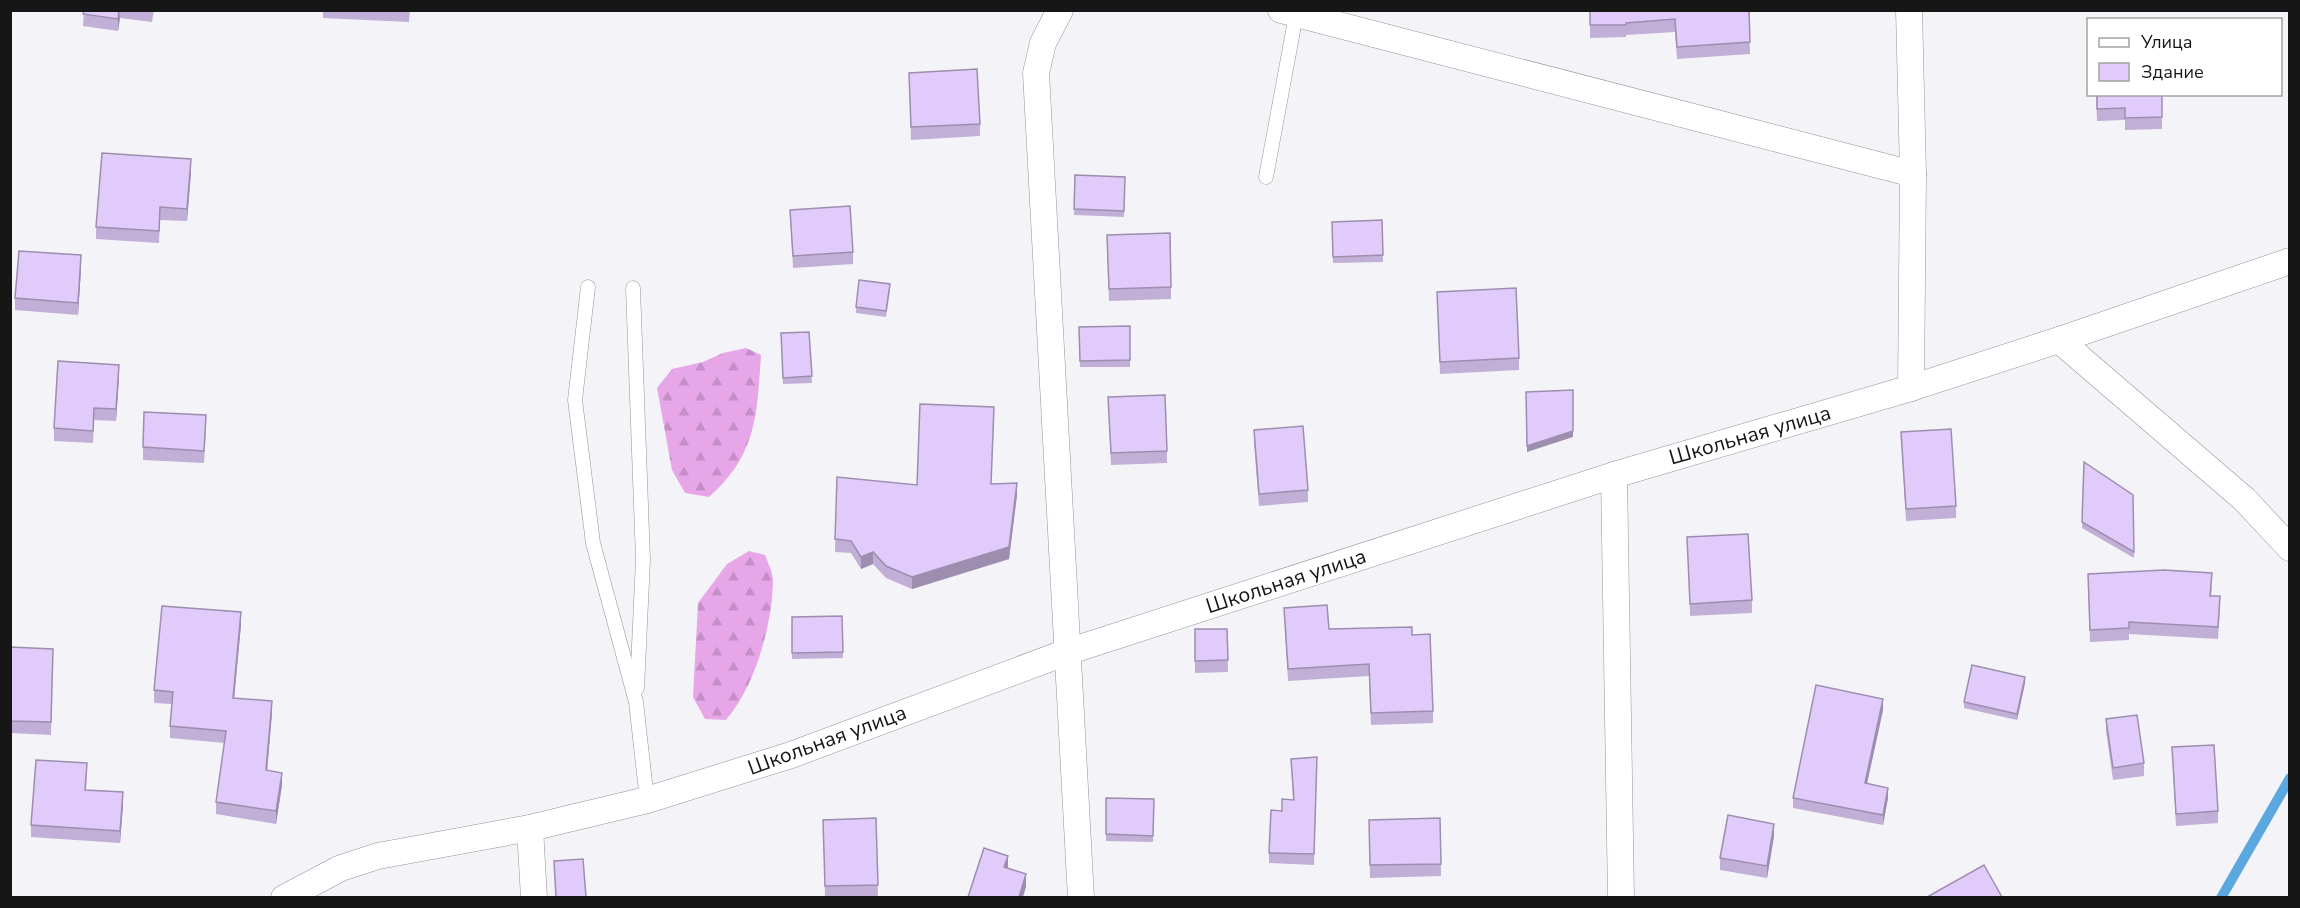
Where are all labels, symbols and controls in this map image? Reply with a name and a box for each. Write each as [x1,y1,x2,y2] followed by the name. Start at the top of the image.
[2087,18,2282,96] legend
[2140,30,2192,54] text: Улица
[2141,60,2204,84] text: Здание
[1666,399,1834,471] street label: Школьная улица
[1202,542,1370,620] street label: Школьная улица
[744,698,910,782] street label: Школьная улица

